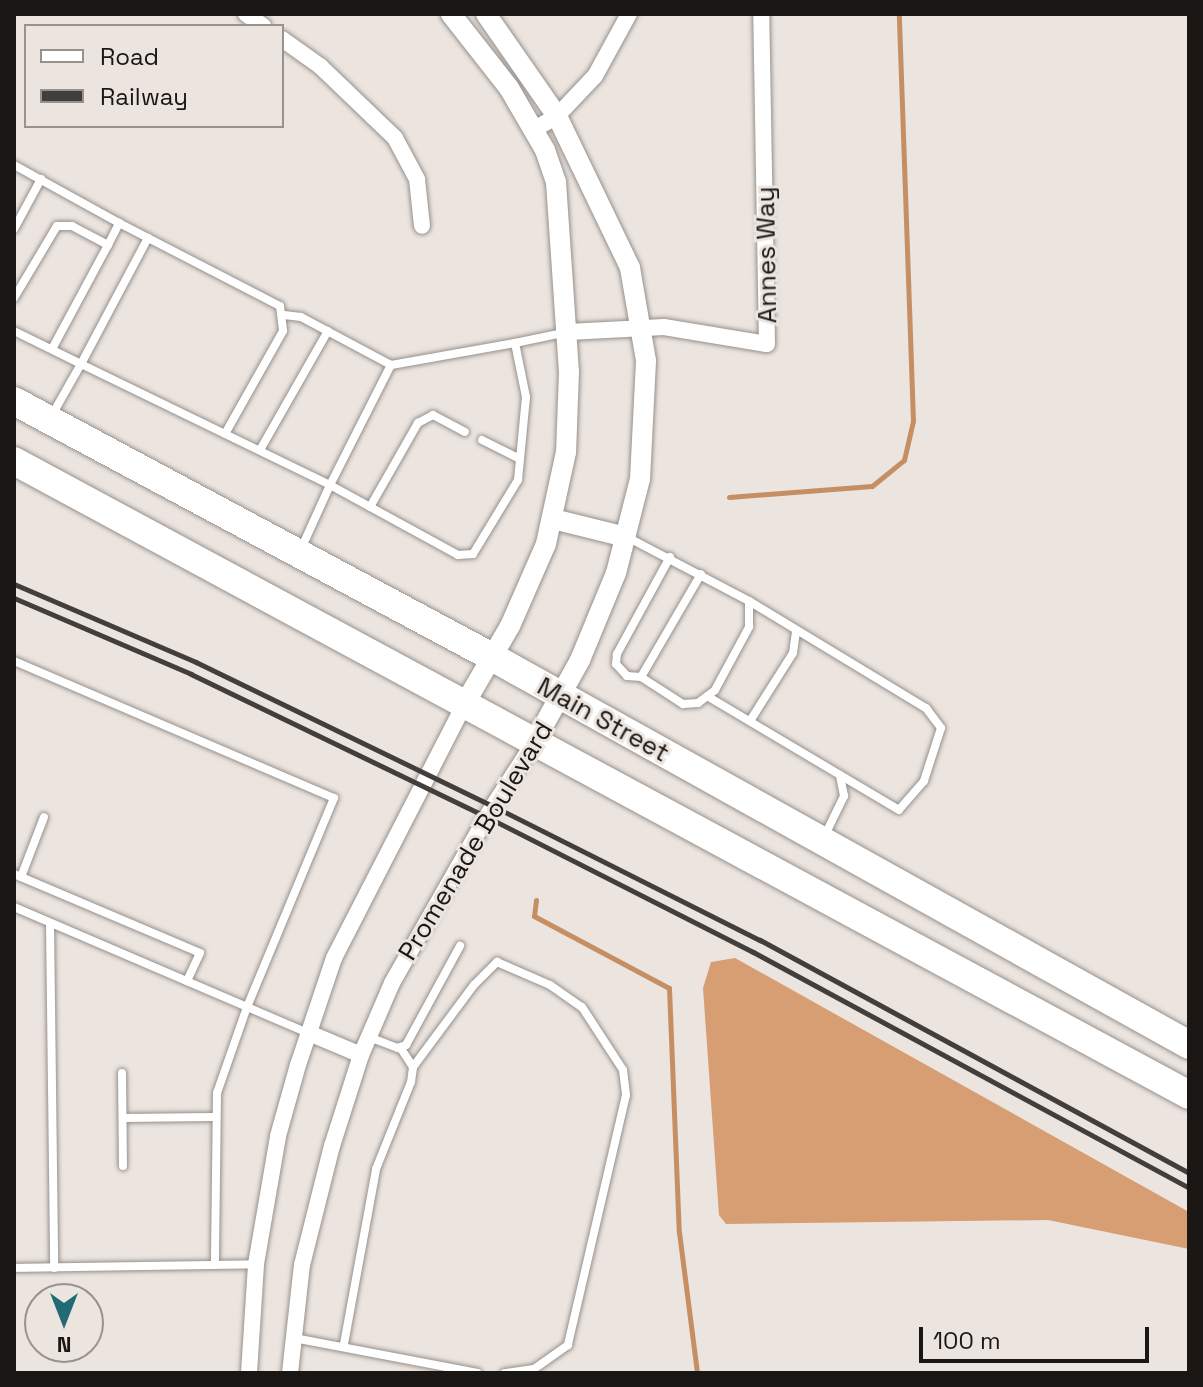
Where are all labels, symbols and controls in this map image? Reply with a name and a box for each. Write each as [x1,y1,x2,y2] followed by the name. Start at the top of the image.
[24,24,284,128] legend
[100,41,159,72] text: Road
[100,81,188,112] text: Railway
[750,186,784,324] street label: Annes Way
[532,671,674,769] street label: Main Street
[392,716,560,966] street label: Promenade Boulevard
[24,1283,104,1363] north arrow
[923,1311,1153,1361] scale bar
[933,1325,1001,1356] text: 100 m
[57,1331,71,1359] text: N

